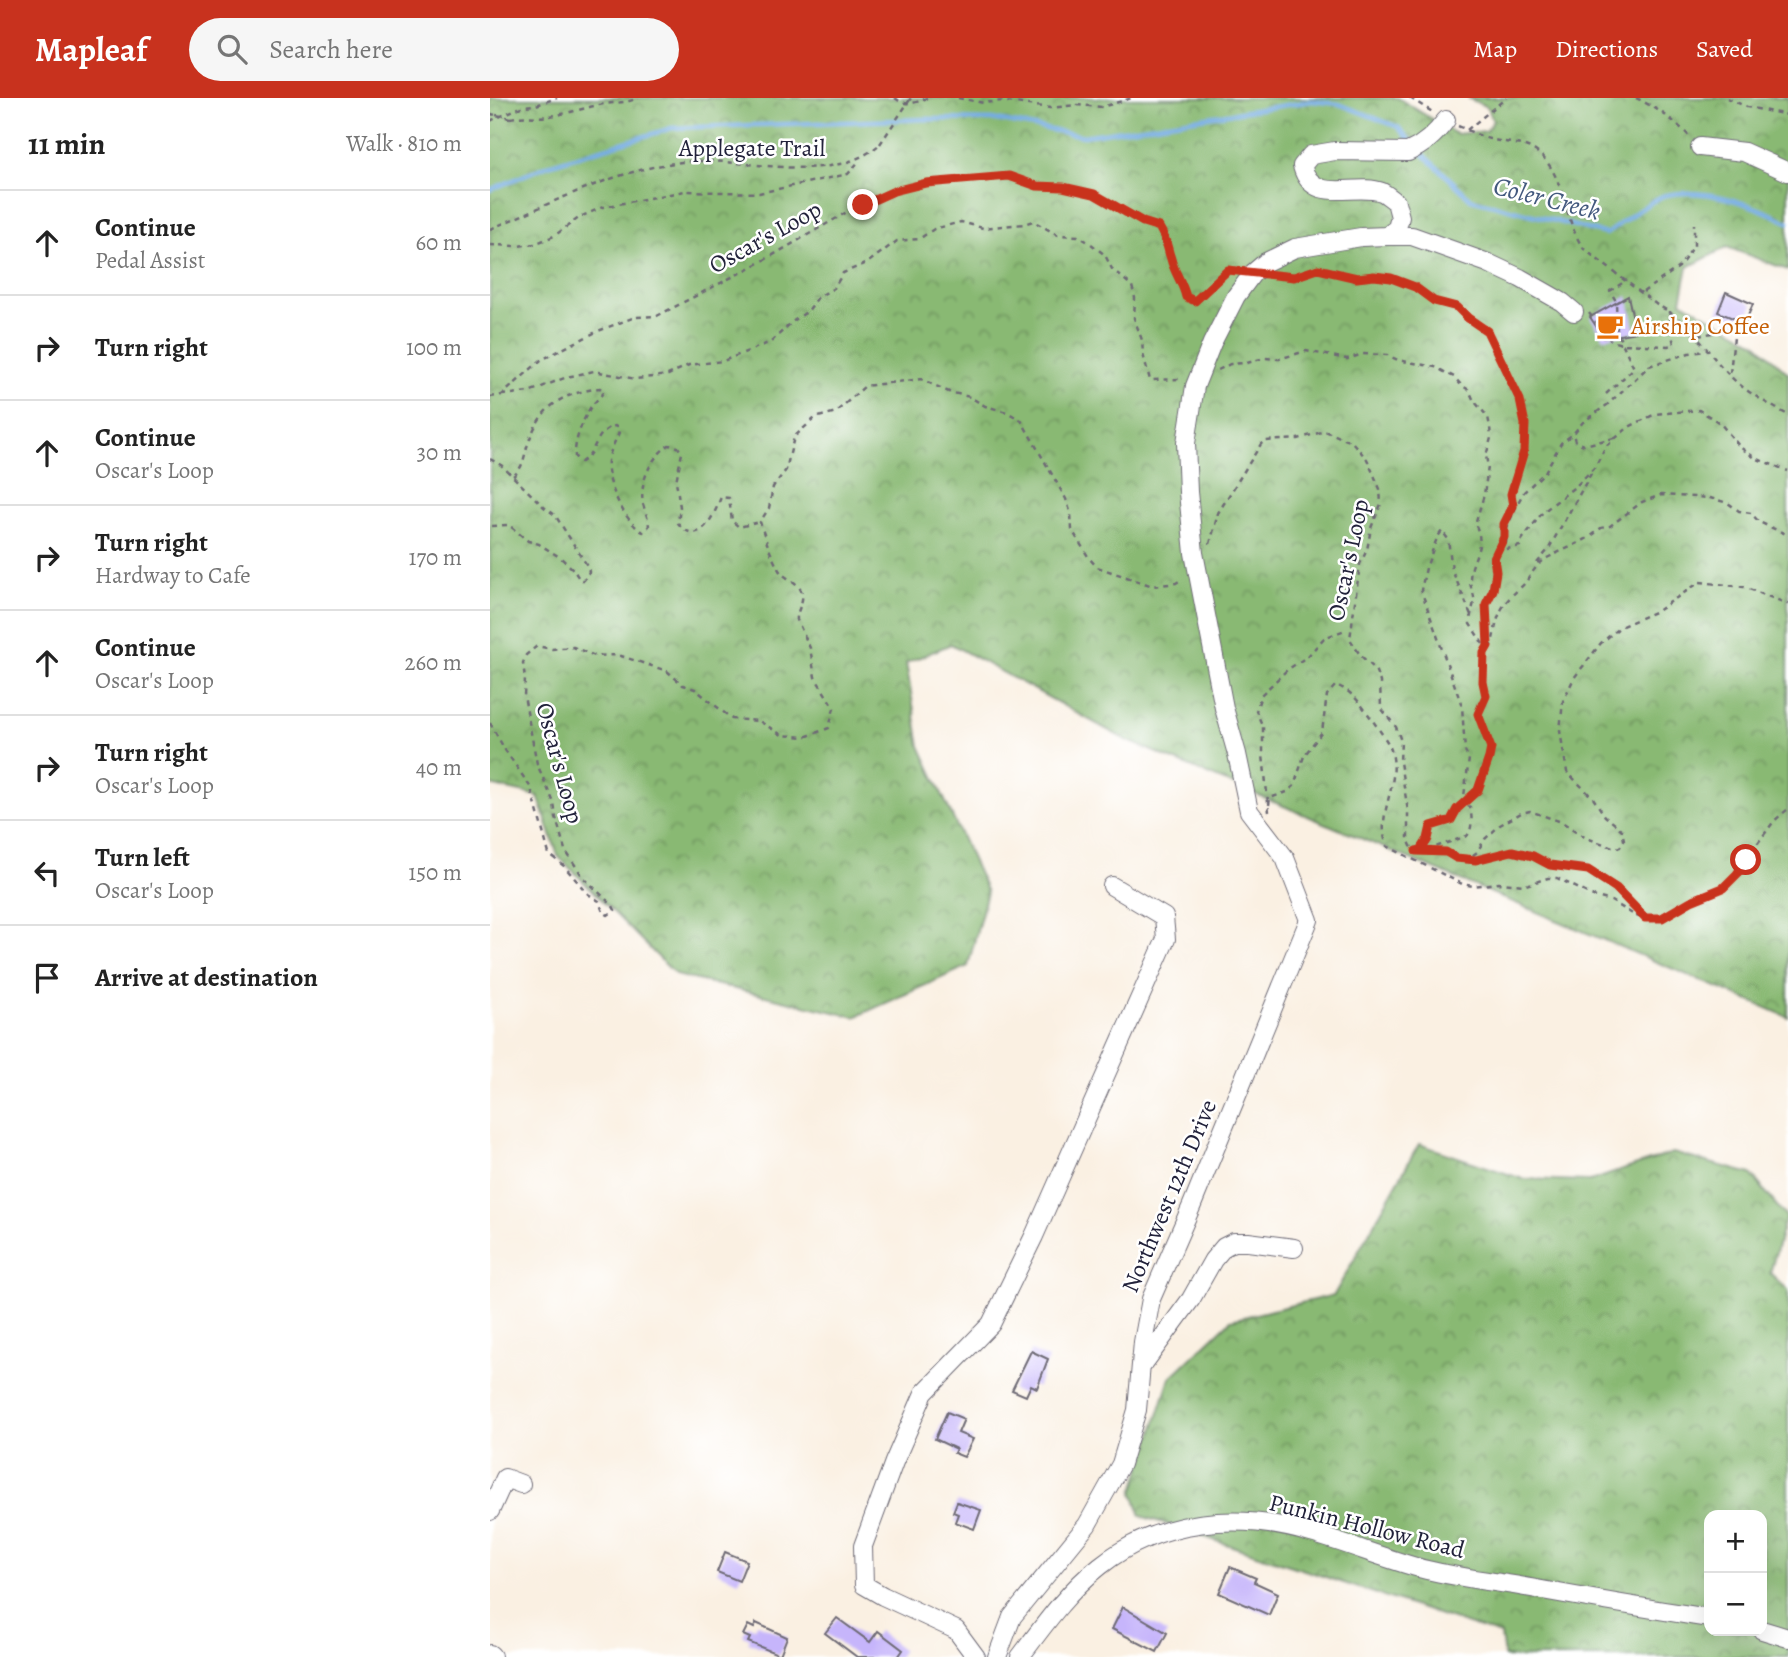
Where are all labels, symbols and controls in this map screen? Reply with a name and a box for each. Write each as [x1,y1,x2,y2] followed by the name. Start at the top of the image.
[189,18,679,81] search box
[35,27,147,72] text: Mapleaf
[213,30,251,68] icon: search
[269,32,393,67] text: Search here
[1473,33,1517,65] text: Map
[1555,33,1658,65] text: Directions
[1696,33,1753,65] text: Saved
[28,124,105,164] text: 11 min
[346,128,462,159] text: Walk · 810 m
[678,132,825,164] street label: Applegate Trail
[1490,168,1604,229] water label: Coler Creek
[847,189,878,220] route end
[703,193,827,281] street label: Oscar's Loop
[95,210,196,245] text: Continue
[28,224,66,262] icon: ahead
[415,227,462,258] text: 60 m
[95,245,205,276] text: Pedal Assist
[1630,310,1770,342] place label: Airship Coffee
[1595,311,1625,341] cafe icon: Airship Coffee
[28,329,66,367] icon: right
[95,330,208,365] text: Turn right
[406,332,462,363] text: 100 m
[95,420,196,455] text: Continue
[28,434,66,472] icon: ahead
[416,437,462,468] text: 30 m
[95,455,214,486] text: Oscar's Loop
[1319,496,1377,624] street label: Oscar's Loop
[95,525,208,560] text: Turn right
[28,539,66,577] icon: right
[409,542,462,573] text: 170 m
[95,560,251,591] text: Hardway to Cafe
[95,630,196,665] text: Continue
[28,644,66,682] icon: ahead
[404,647,462,678] text: 260 m
[95,665,214,696] text: Oscar's Loop
[529,699,591,827] street label: Oscar's Loop
[95,735,208,770] text: Turn right
[28,749,66,787] icon: right
[416,752,462,783] text: 40 m
[95,770,214,801] text: Oscar's Loop
[95,840,190,875] text: Turn left
[1730,844,1761,875] route start
[28,854,66,892] icon: left
[408,857,462,888] text: 150 m
[95,875,214,906] text: Oscar's Loop
[28,959,66,997] icon: arrive
[95,960,318,995] text: Arrive at destination
[1114,1095,1224,1297] street label: Northwest 12th Drive
[1266,1486,1468,1566] street label: Punkin Hollow Road
[1704,1510,1767,1636] map controls
[1704,1510,1767,1573] button: +
[1704,1573,1767,1636] button: −

